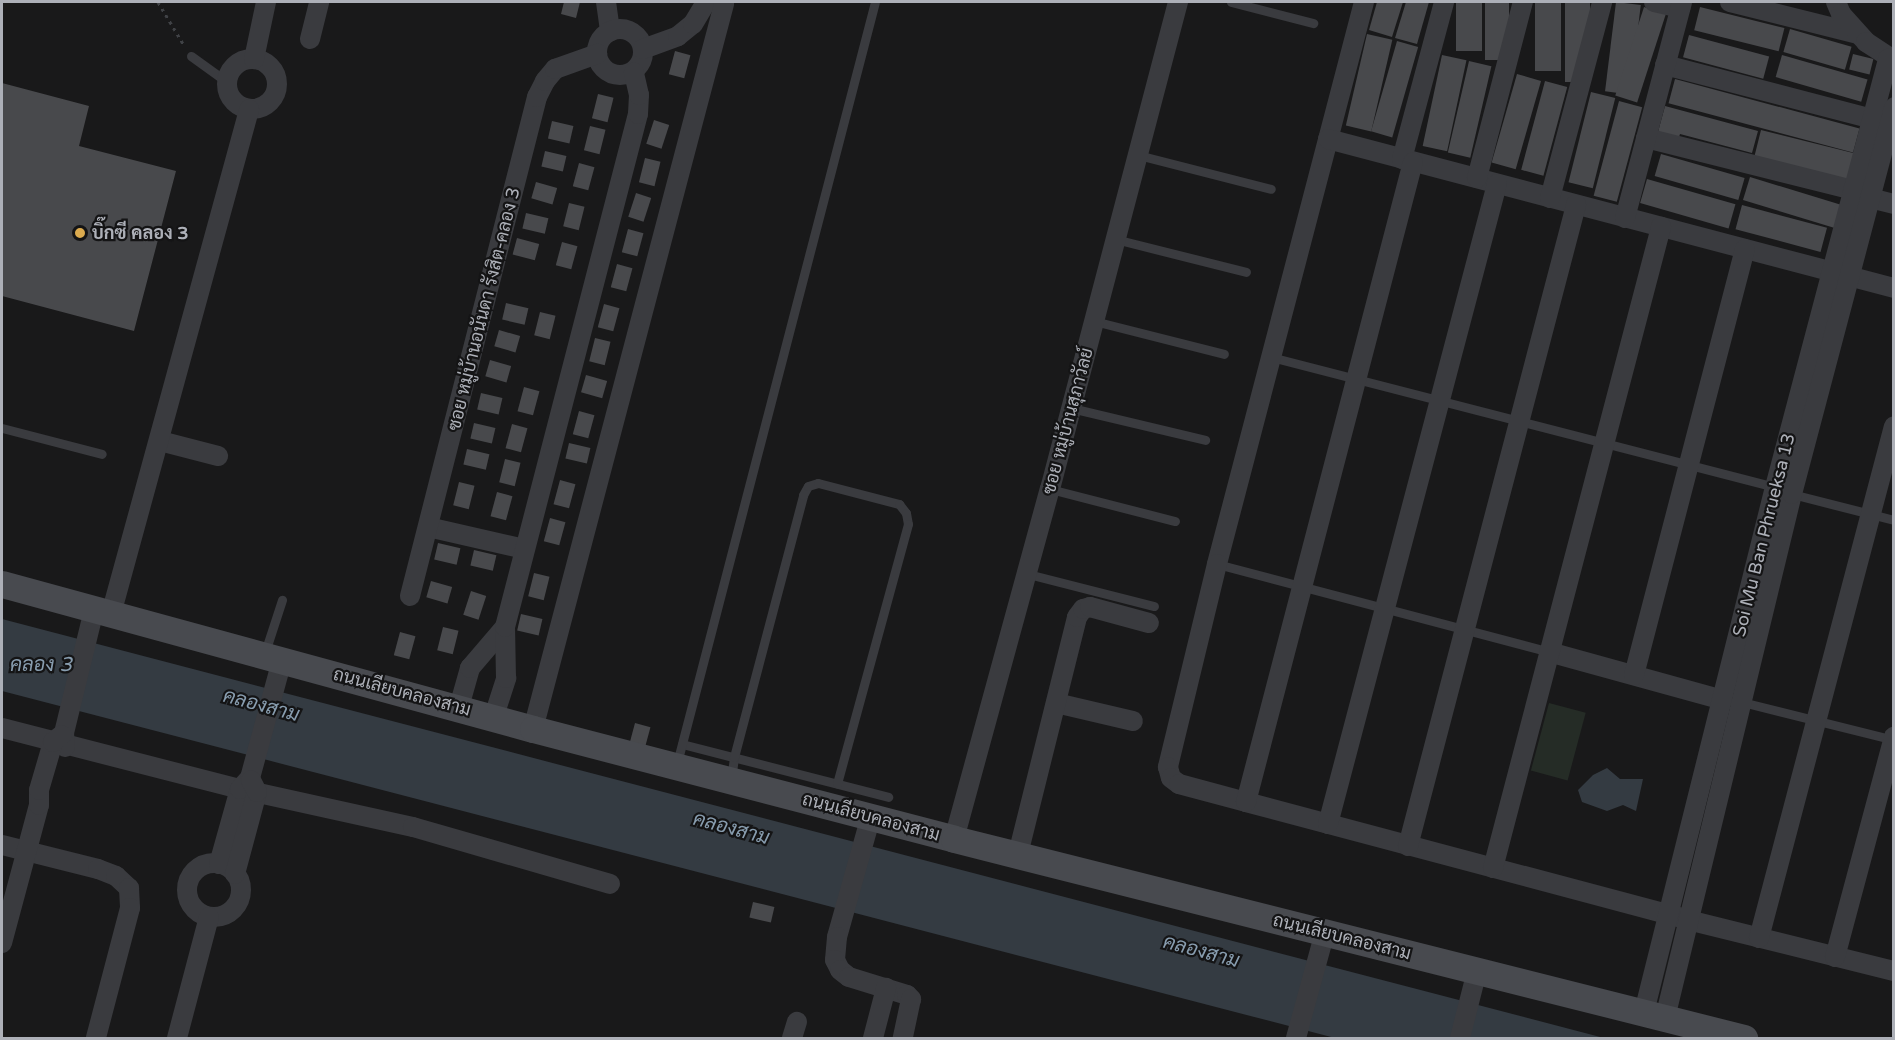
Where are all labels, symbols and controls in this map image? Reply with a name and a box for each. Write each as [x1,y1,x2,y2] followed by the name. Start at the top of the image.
[443,185,525,433] street label: ซอย หมู่บ้านอนันดา รังสิต-คลอง 3
[92,222,189,244] place label: บิ๊กซี คลอง 3
[73,226,87,240] marker: บิ๊กซี คลอง 3
[1038,345,1098,497] street label: ซอย หมู่บ้านสุภาวัลย์
[1728,431,1800,639] street label: Soi Mu Ban Phrueksa 13
[10,653,72,677] water label: คลอง 3
[331,663,473,721] street label: ถนนเลียบคลองสาม
[220,684,302,728] water label: คลองสาม
[800,788,942,846] street label: ถนนเลียบคลองสาม
[690,807,772,851] water label: คลองสาม
[1271,909,1413,965] street label: ถนนเลียบคลองสาม
[1160,930,1242,974] water label: คลองสาม

